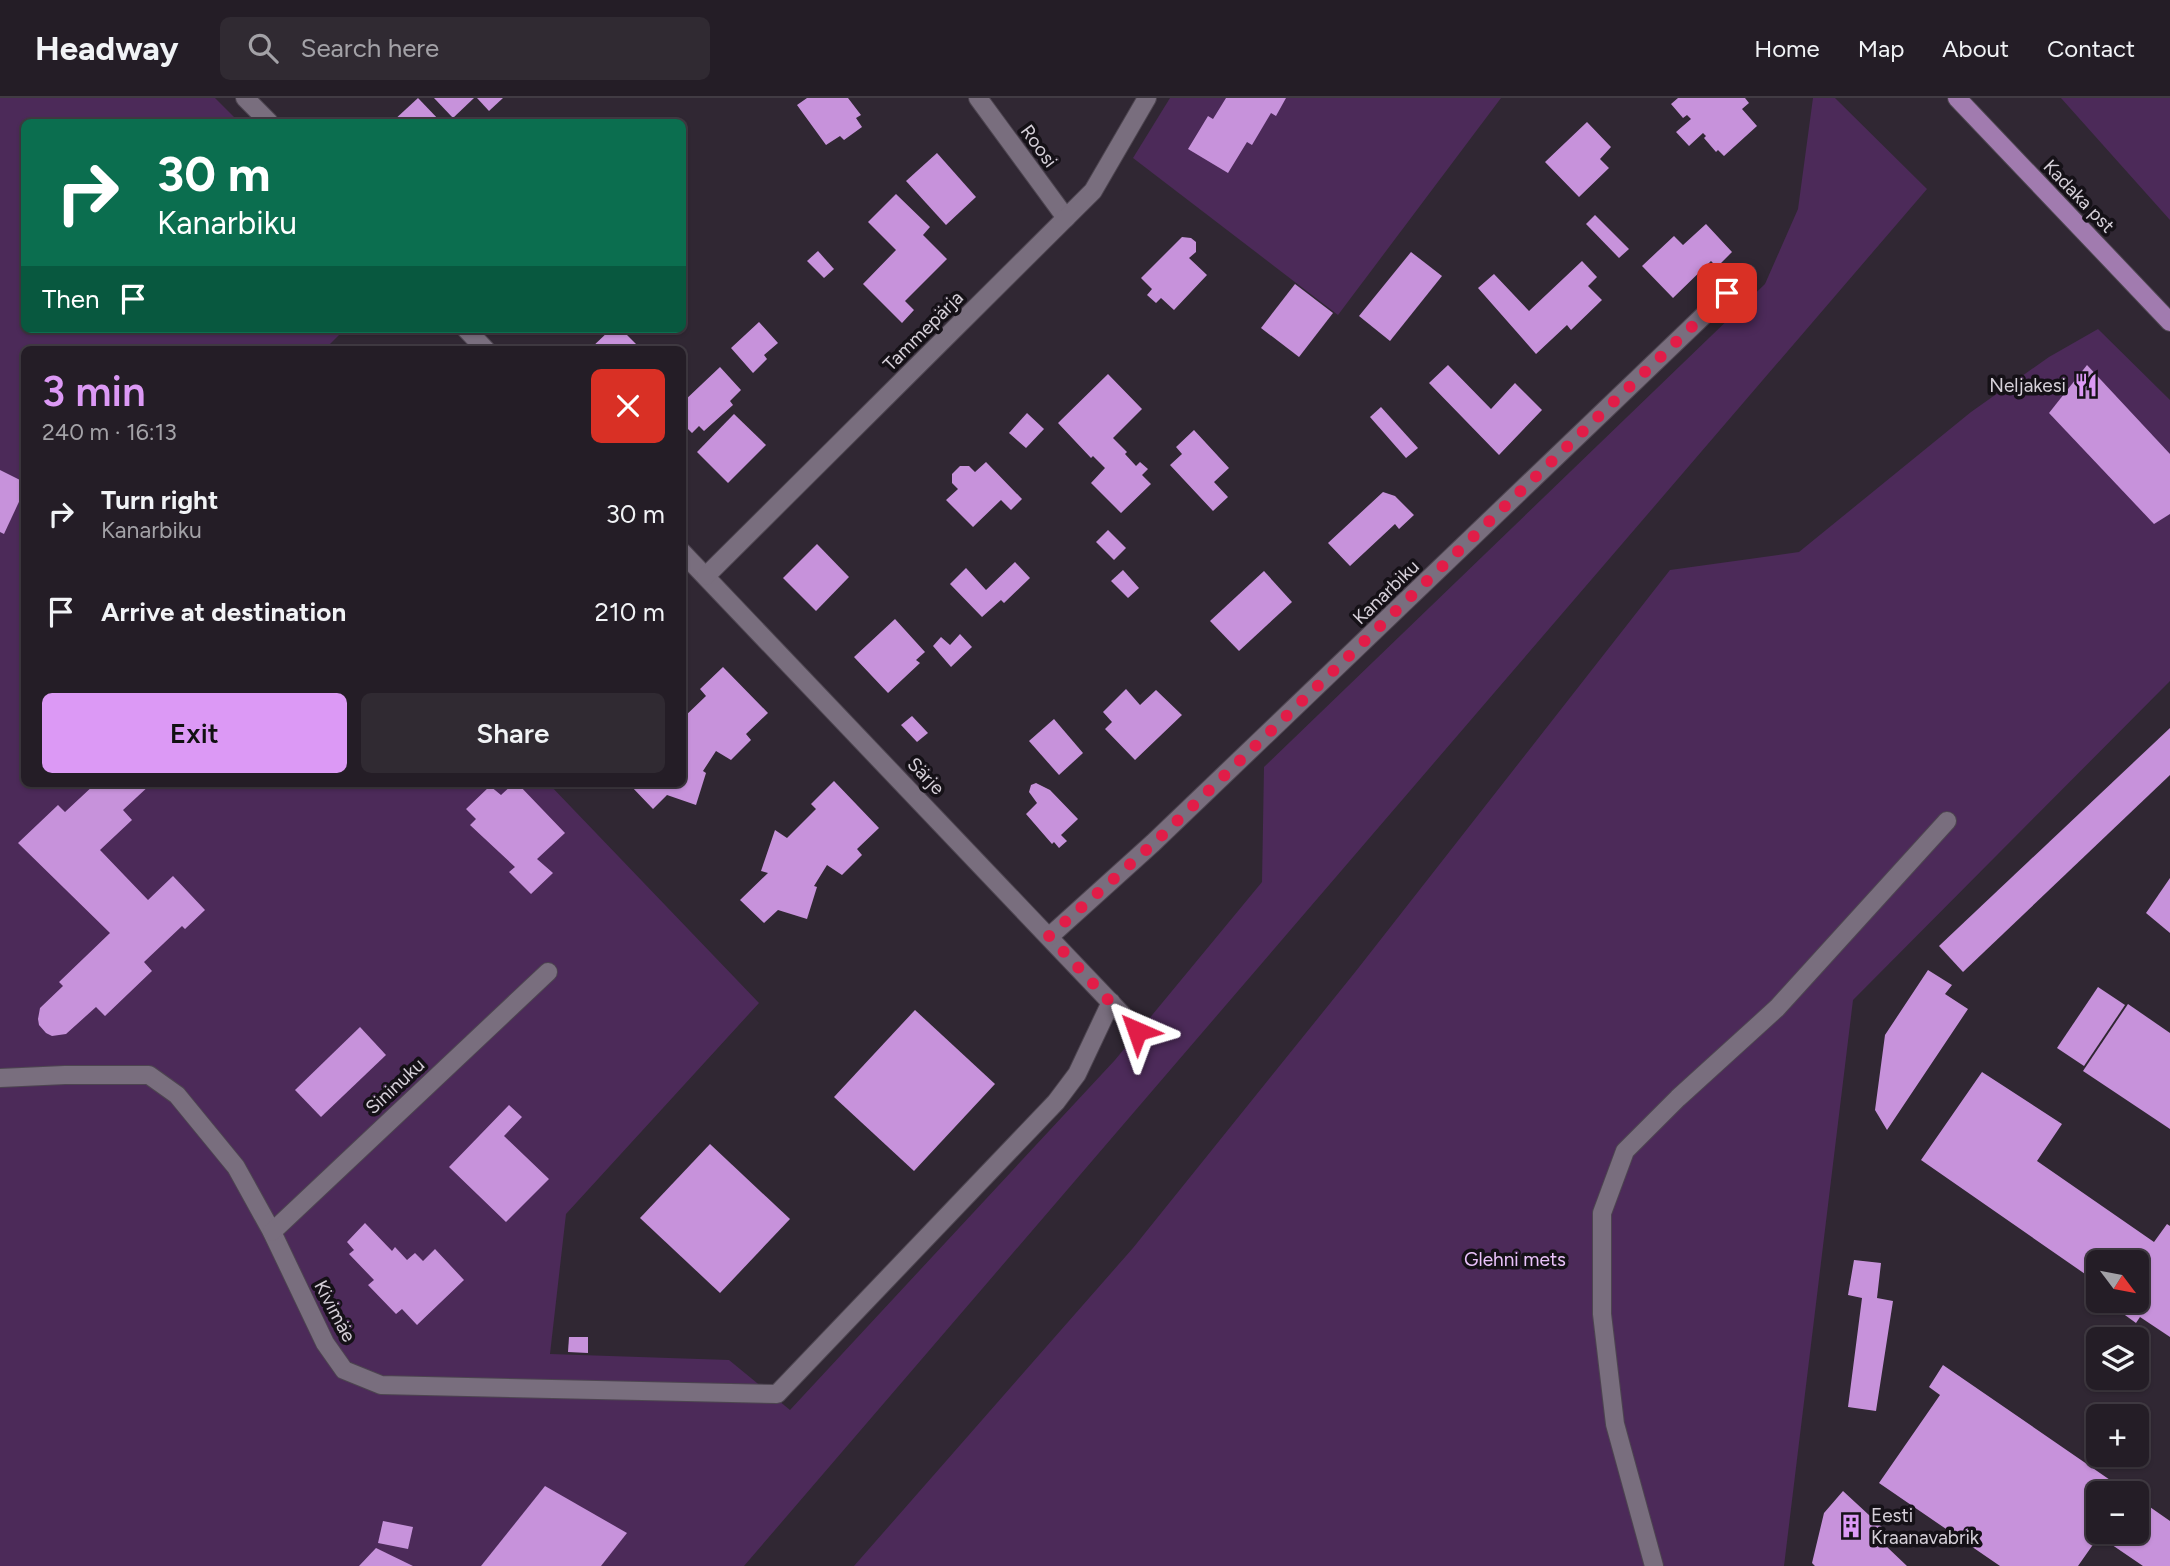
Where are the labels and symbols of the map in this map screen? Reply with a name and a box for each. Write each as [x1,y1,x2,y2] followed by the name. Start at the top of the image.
[1016,120,1062,172] street label: Roosi
[2039,155,2119,237] street label: Kadaka pst
[1697,263,1757,323] pin
[878,286,968,376] street label: Tammepärja
[2072,371,2100,399] restaurant icon: Neljakesi
[1989,374,2066,397] place label: Neljakesi
[1348,555,1424,629] street label: Kanarbiku
[903,752,949,800] street label: Särje
[1100,994,1174,1068] position arrow
[361,1053,429,1119] street label: Sininuku
[1464,1248,1566,1271] park label: Glehni mets
[2086,1250,2149,1312] north arrow
[309,1276,361,1346] street label: Kivimäe
[1871,1504,1980,1549] place label: Eesti Kraanavabrik
[1837,1512,1865,1540] building icon: Eesti Kraanavabrik

